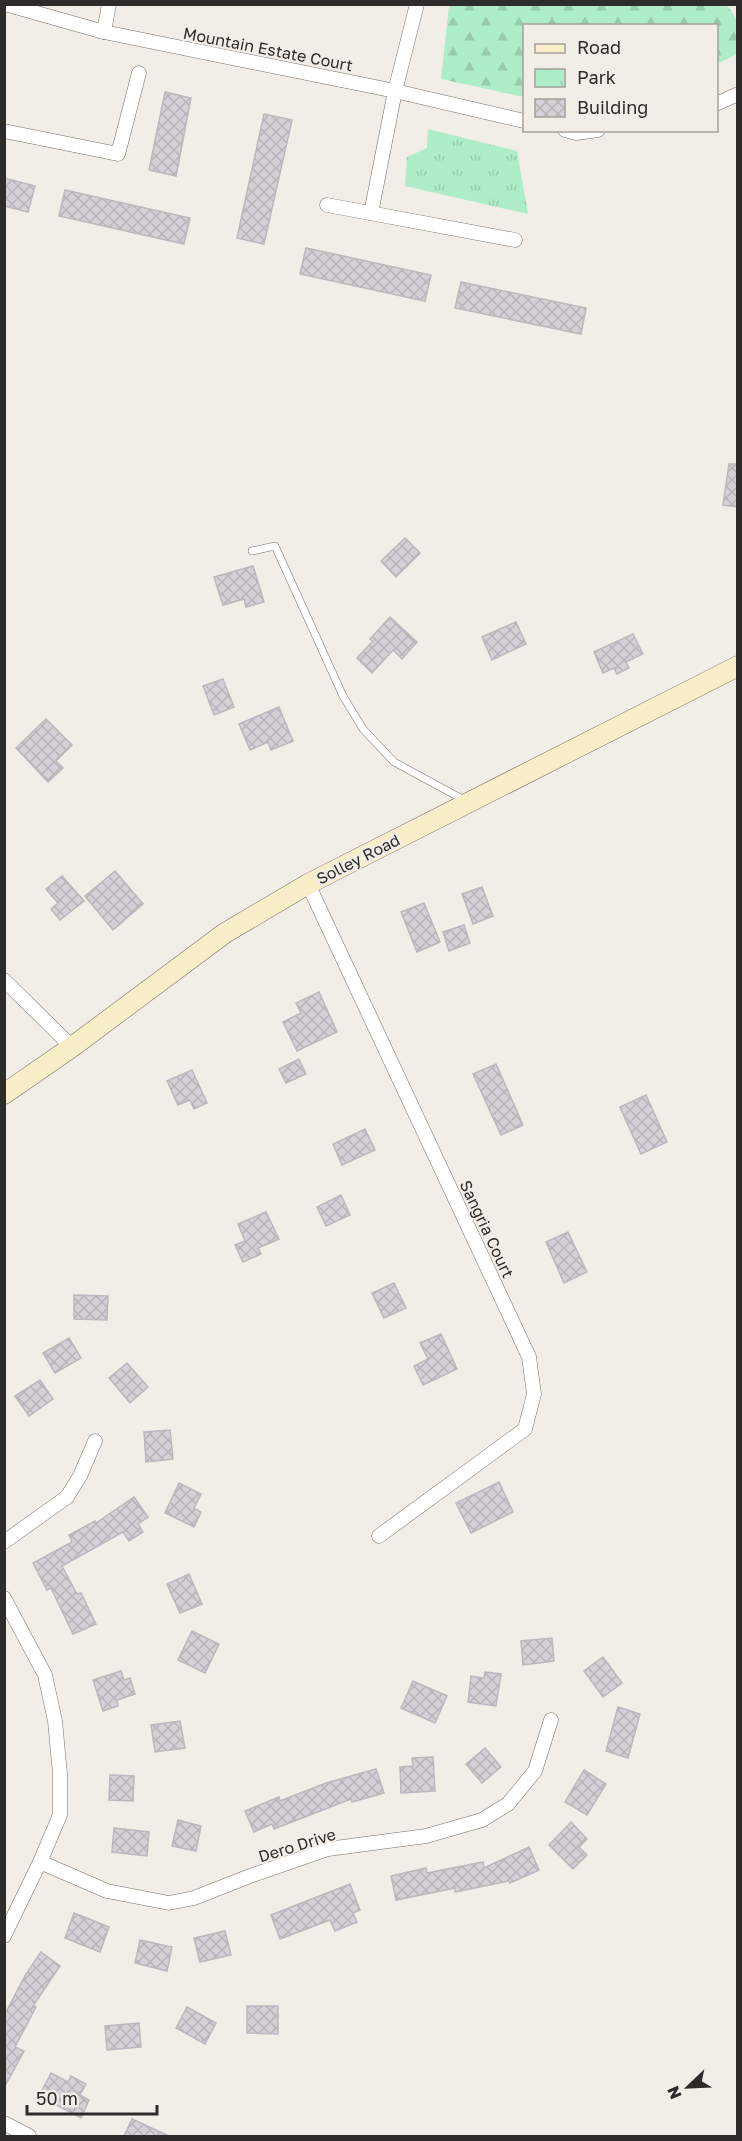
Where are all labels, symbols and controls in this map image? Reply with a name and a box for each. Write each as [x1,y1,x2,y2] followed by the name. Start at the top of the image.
[181,23,355,75] street label: Mountain Estate Court
[523,24,718,132] legend
[577,36,621,58] text: Road
[577,66,616,88] text: Park
[577,96,648,118] text: Building
[313,829,403,889] street label: Solley Road
[456,1177,518,1281] street label: Sangria Court
[256,1824,338,1866] street label: Dero Drive
[658,2057,718,2117] north arrow
[27,2078,158,2116] scale bar
[663,2083,686,2102] text: N
[36,2087,78,2109] text: 50 m

